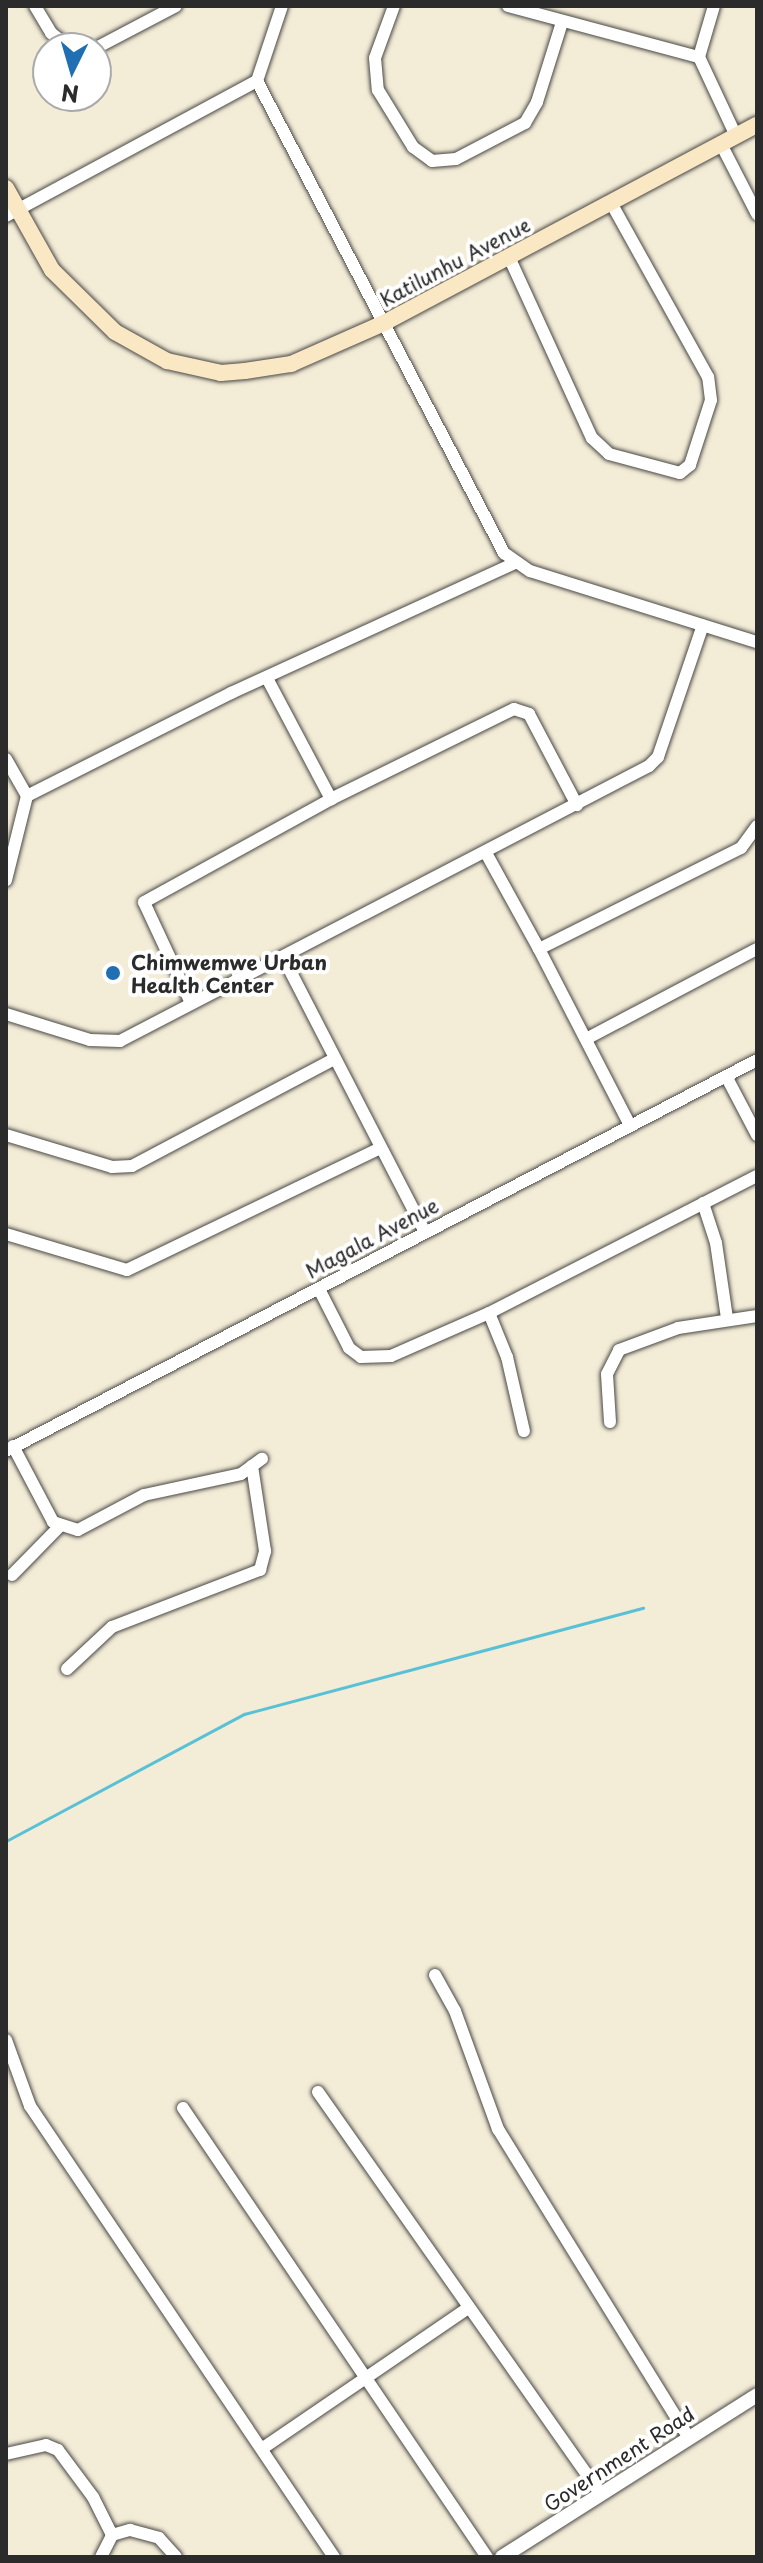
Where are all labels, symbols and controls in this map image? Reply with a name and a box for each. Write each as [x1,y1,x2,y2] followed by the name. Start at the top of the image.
[32,32,112,112] north arrow
[60,77,80,112] text: N
[376,212,534,312] street label: Katilunhu Avenue
[131,950,327,997] place label: Chimwemwe Urban Health Center
[102,962,124,984] marker: Chimwemwe Urban Health Center
[301,1193,443,1283] street label: Magala Avenue
[539,2401,699,2517] street label: Government Road

